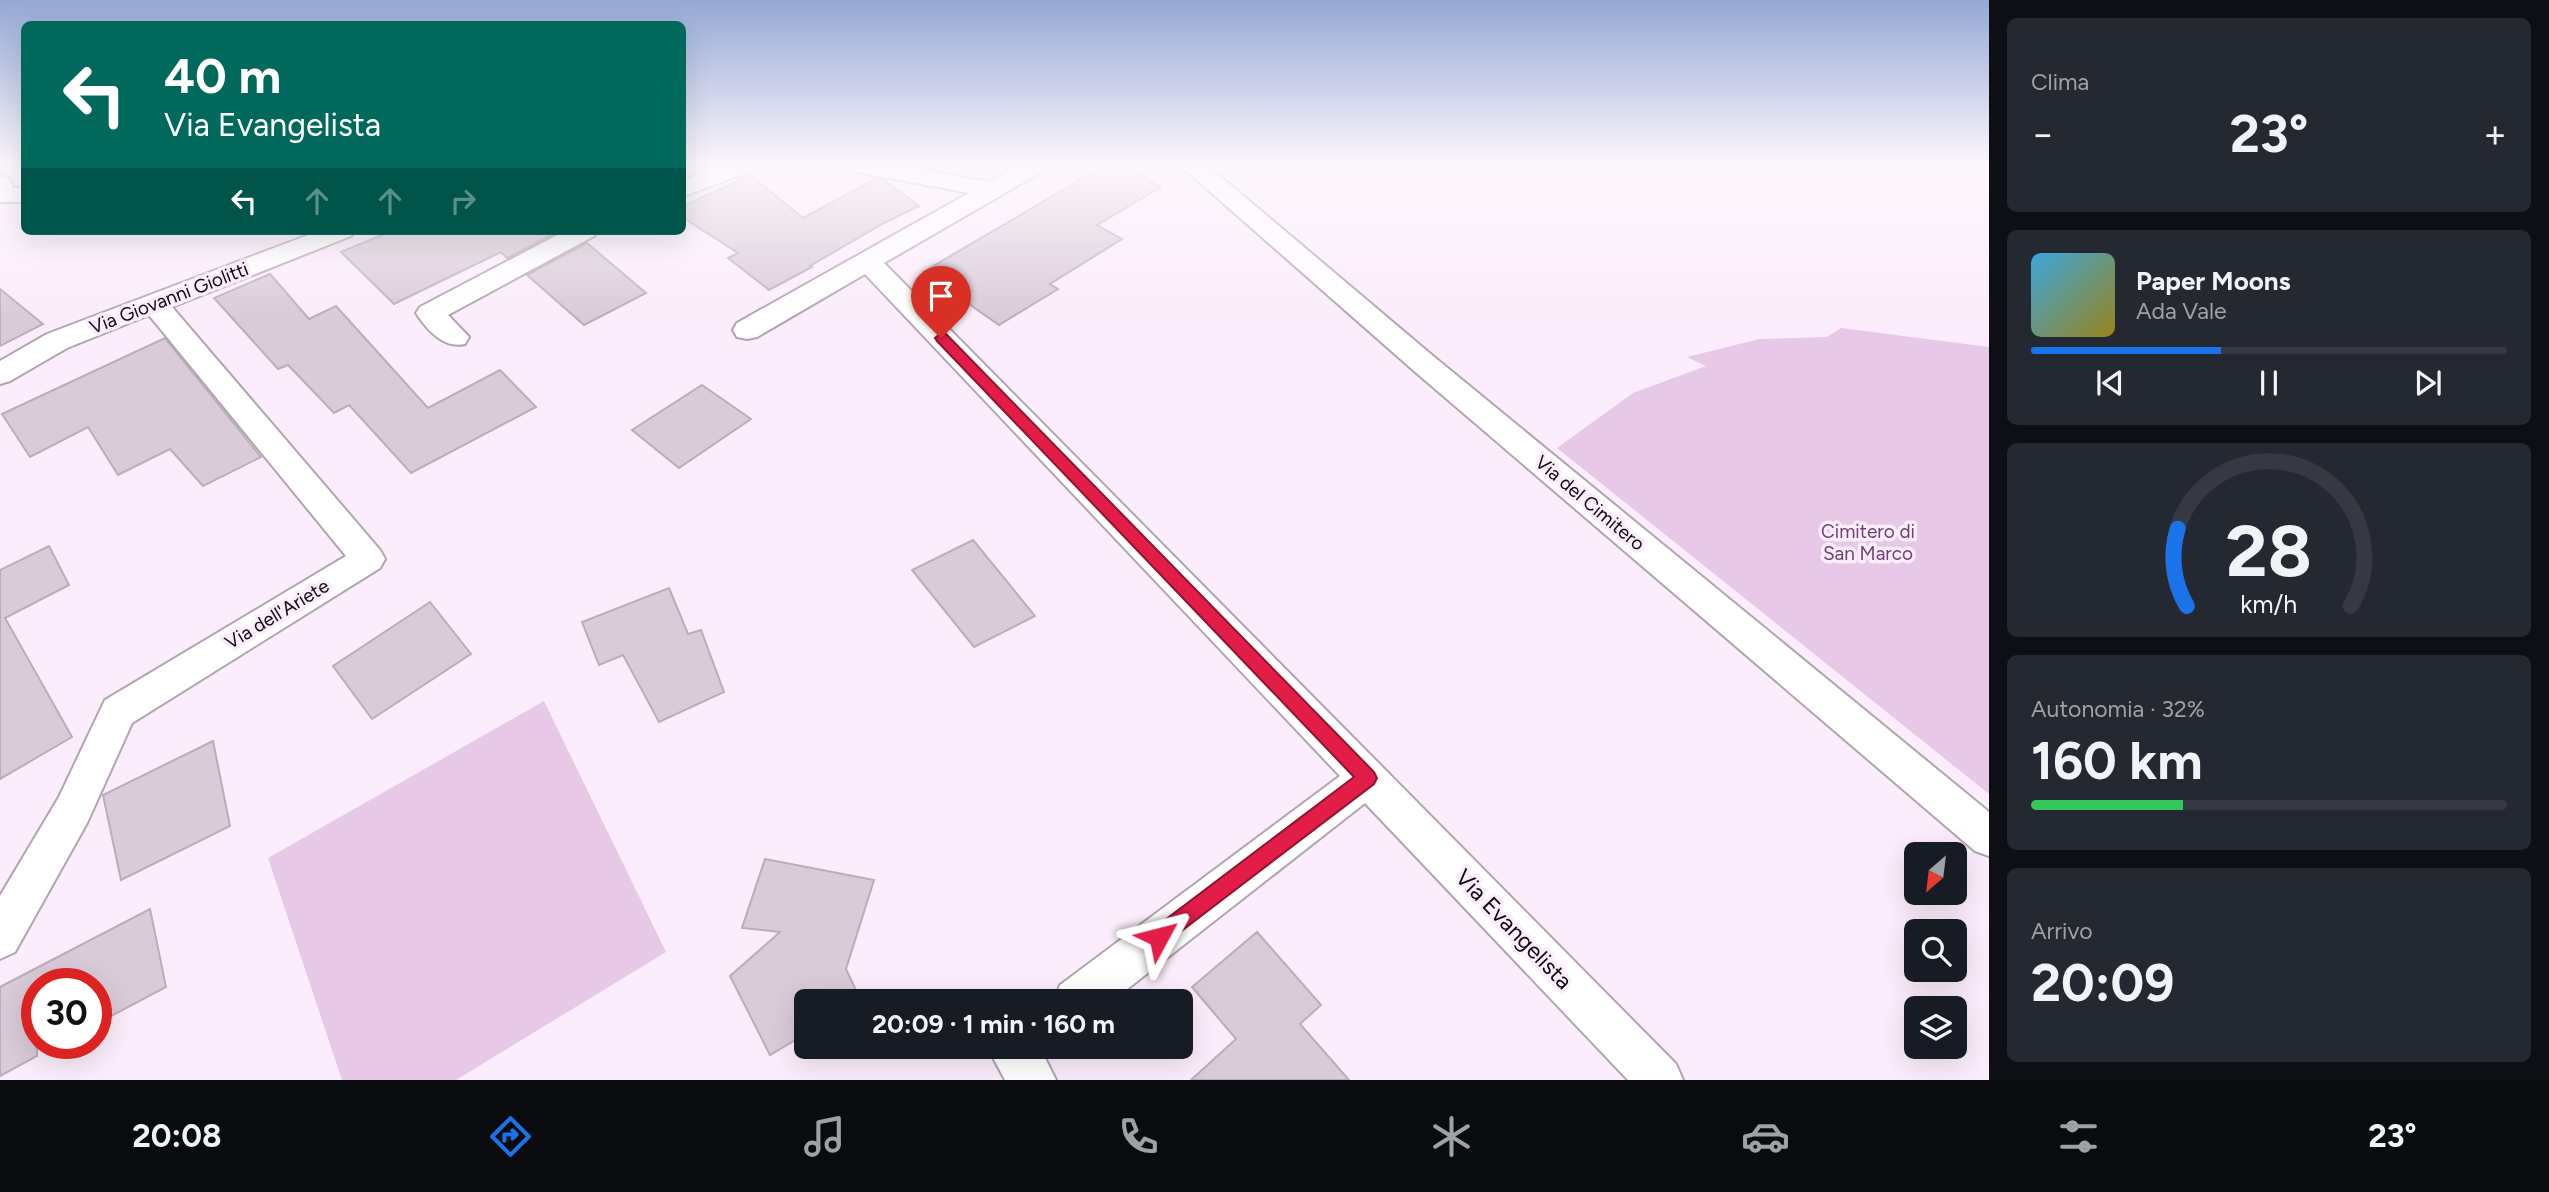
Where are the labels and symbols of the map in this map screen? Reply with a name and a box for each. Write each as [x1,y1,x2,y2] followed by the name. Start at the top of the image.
[86,257,252,339] street label: Via Giovanni Giolitti
[911,266,971,338] pin
[1531,450,1649,556] street label: Via del Cimitero
[1821,520,1915,565] park label: Cimitero di San Marco
[221,574,333,654] street label: Via dell'Ariete
[1904,842,1967,905] north arrow
[1450,863,1578,995] street label: Via Evangelista
[1122,900,1196,974] position arrow
[21,968,112,1059] speed limit sign: 30

